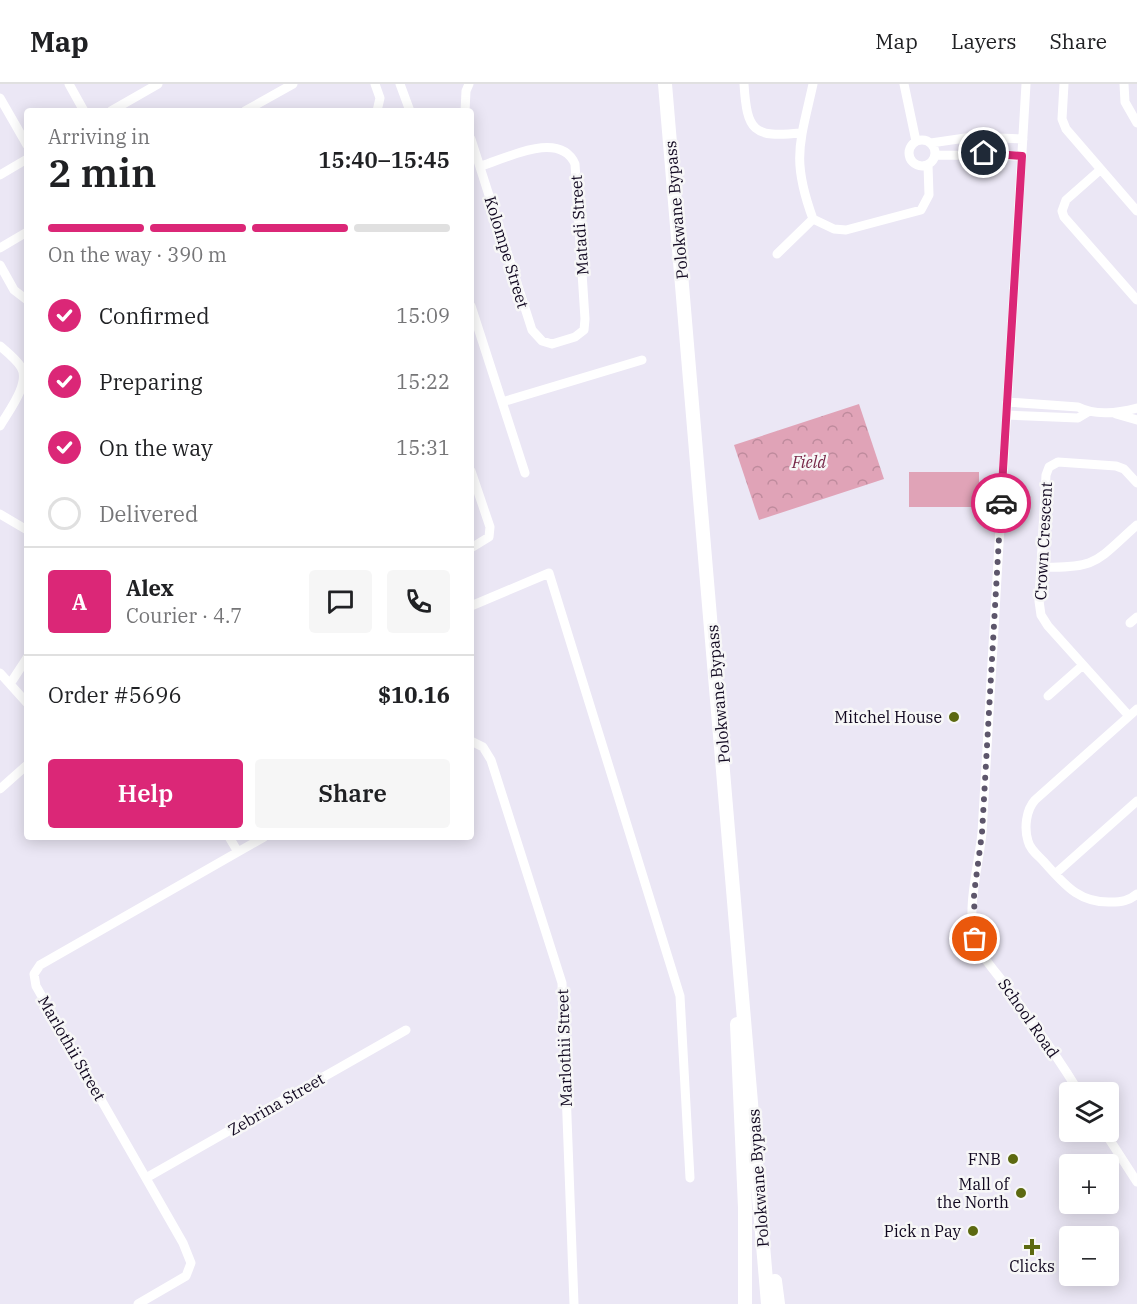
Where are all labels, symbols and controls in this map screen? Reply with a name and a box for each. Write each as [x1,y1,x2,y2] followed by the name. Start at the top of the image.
[30,23,89,60] text: Map
[875,27,918,55] text: Map
[951,27,1017,55] text: Layers
[1050,27,1107,55] text: Share
[48,123,150,150] text: Arriving in
[958,127,1009,178] pin
[967,136,1000,169] icon: home
[660,140,692,280] street label: Polokwane Bypass
[318,145,450,174] text: 15:40–15:45
[48,147,156,198] text: 2 min
[566,174,592,276] street label: Matadi Street
[480,194,534,311] street label: Kolompe Street
[48,241,227,268] text: On the way · 390 m
[48,299,81,332] icon: check
[99,301,210,330] text: Confirmed
[396,302,450,329] text: 15:09
[48,365,81,398] icon: check
[99,367,203,396] text: Preparing
[396,368,450,395] text: 15:22
[48,431,81,464] icon: check
[99,433,213,462] text: On the way
[396,434,450,461] text: 15:31
[791,452,826,472] park label: Field
[971,473,1031,533] courier
[1030,481,1056,601] street label: Crown Crescent
[985,487,1018,520] icon: car
[99,499,198,528] text: Delivered
[309,570,372,633] button: chat
[387,570,450,633] button: phone
[126,573,174,602] text: Alex
[72,587,87,616] text: A
[126,602,242,629] text: Courier · 4.7
[702,624,734,764] street label: Polokwane Bypass
[48,680,182,709] text: Order #5696
[378,680,450,709] text: $10.16
[834,707,942,727] place label: Mitchel House
[947,710,961,724] marker: Mitchel House
[48,759,243,828] button: Help
[255,759,450,828] button: Share
[949,913,1000,964] pin
[958,922,991,955] icon: bag
[994,974,1064,1062] street label: School Road
[552,988,576,1107] street label: Marlothii Street
[34,992,110,1104] street label: Marlothii Street
[224,1068,328,1140] street label: Zebrina Street
[1059,1082,1119,1286] map controls
[1059,1082,1119,1142] button: layers
[743,1108,773,1248] street label: Polokwane Bypass
[968,1149,1001,1169] place label: FNB
[1006,1152,1020,1166] marker: FNB
[1059,1154,1119,1214] button: +
[937,1174,1011,1212] place label: Mall of the North
[1014,1186,1028,1200] marker: Mall of the North
[884,1221,961,1241] place label: Pick n Pay
[966,1224,980,1238] marker: Pick n Pay
[1059,1226,1119,1286] button: −
[1025,1240,1039,1254] marker: Clicks
[1009,1256,1055,1276] place label: Clicks

